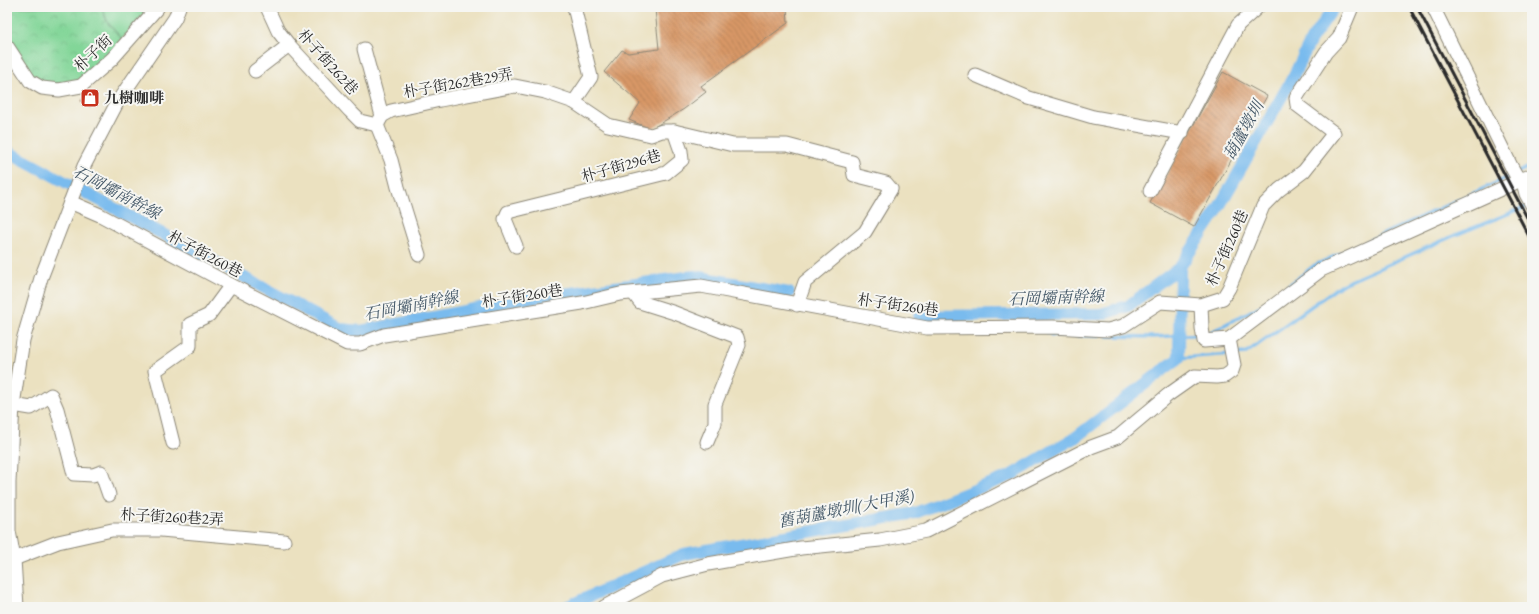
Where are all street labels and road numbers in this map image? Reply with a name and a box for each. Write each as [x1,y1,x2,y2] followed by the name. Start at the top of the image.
[294,25,363,98] street label: 朴子街262巷
[70,30,116,75] street label: 朴子街
[402,64,514,102] street label: 朴子街262巷29弄
[579,145,663,186] street label: 朴子街296巷
[1201,207,1252,289] street label: 朴子街260巷
[165,226,246,281] street label: 朴子街260巷
[480,280,564,311] street label: 朴子街260巷
[856,289,940,320] street label: 朴子街260巷
[120,504,224,529] street label: 朴子街260巷2弄

